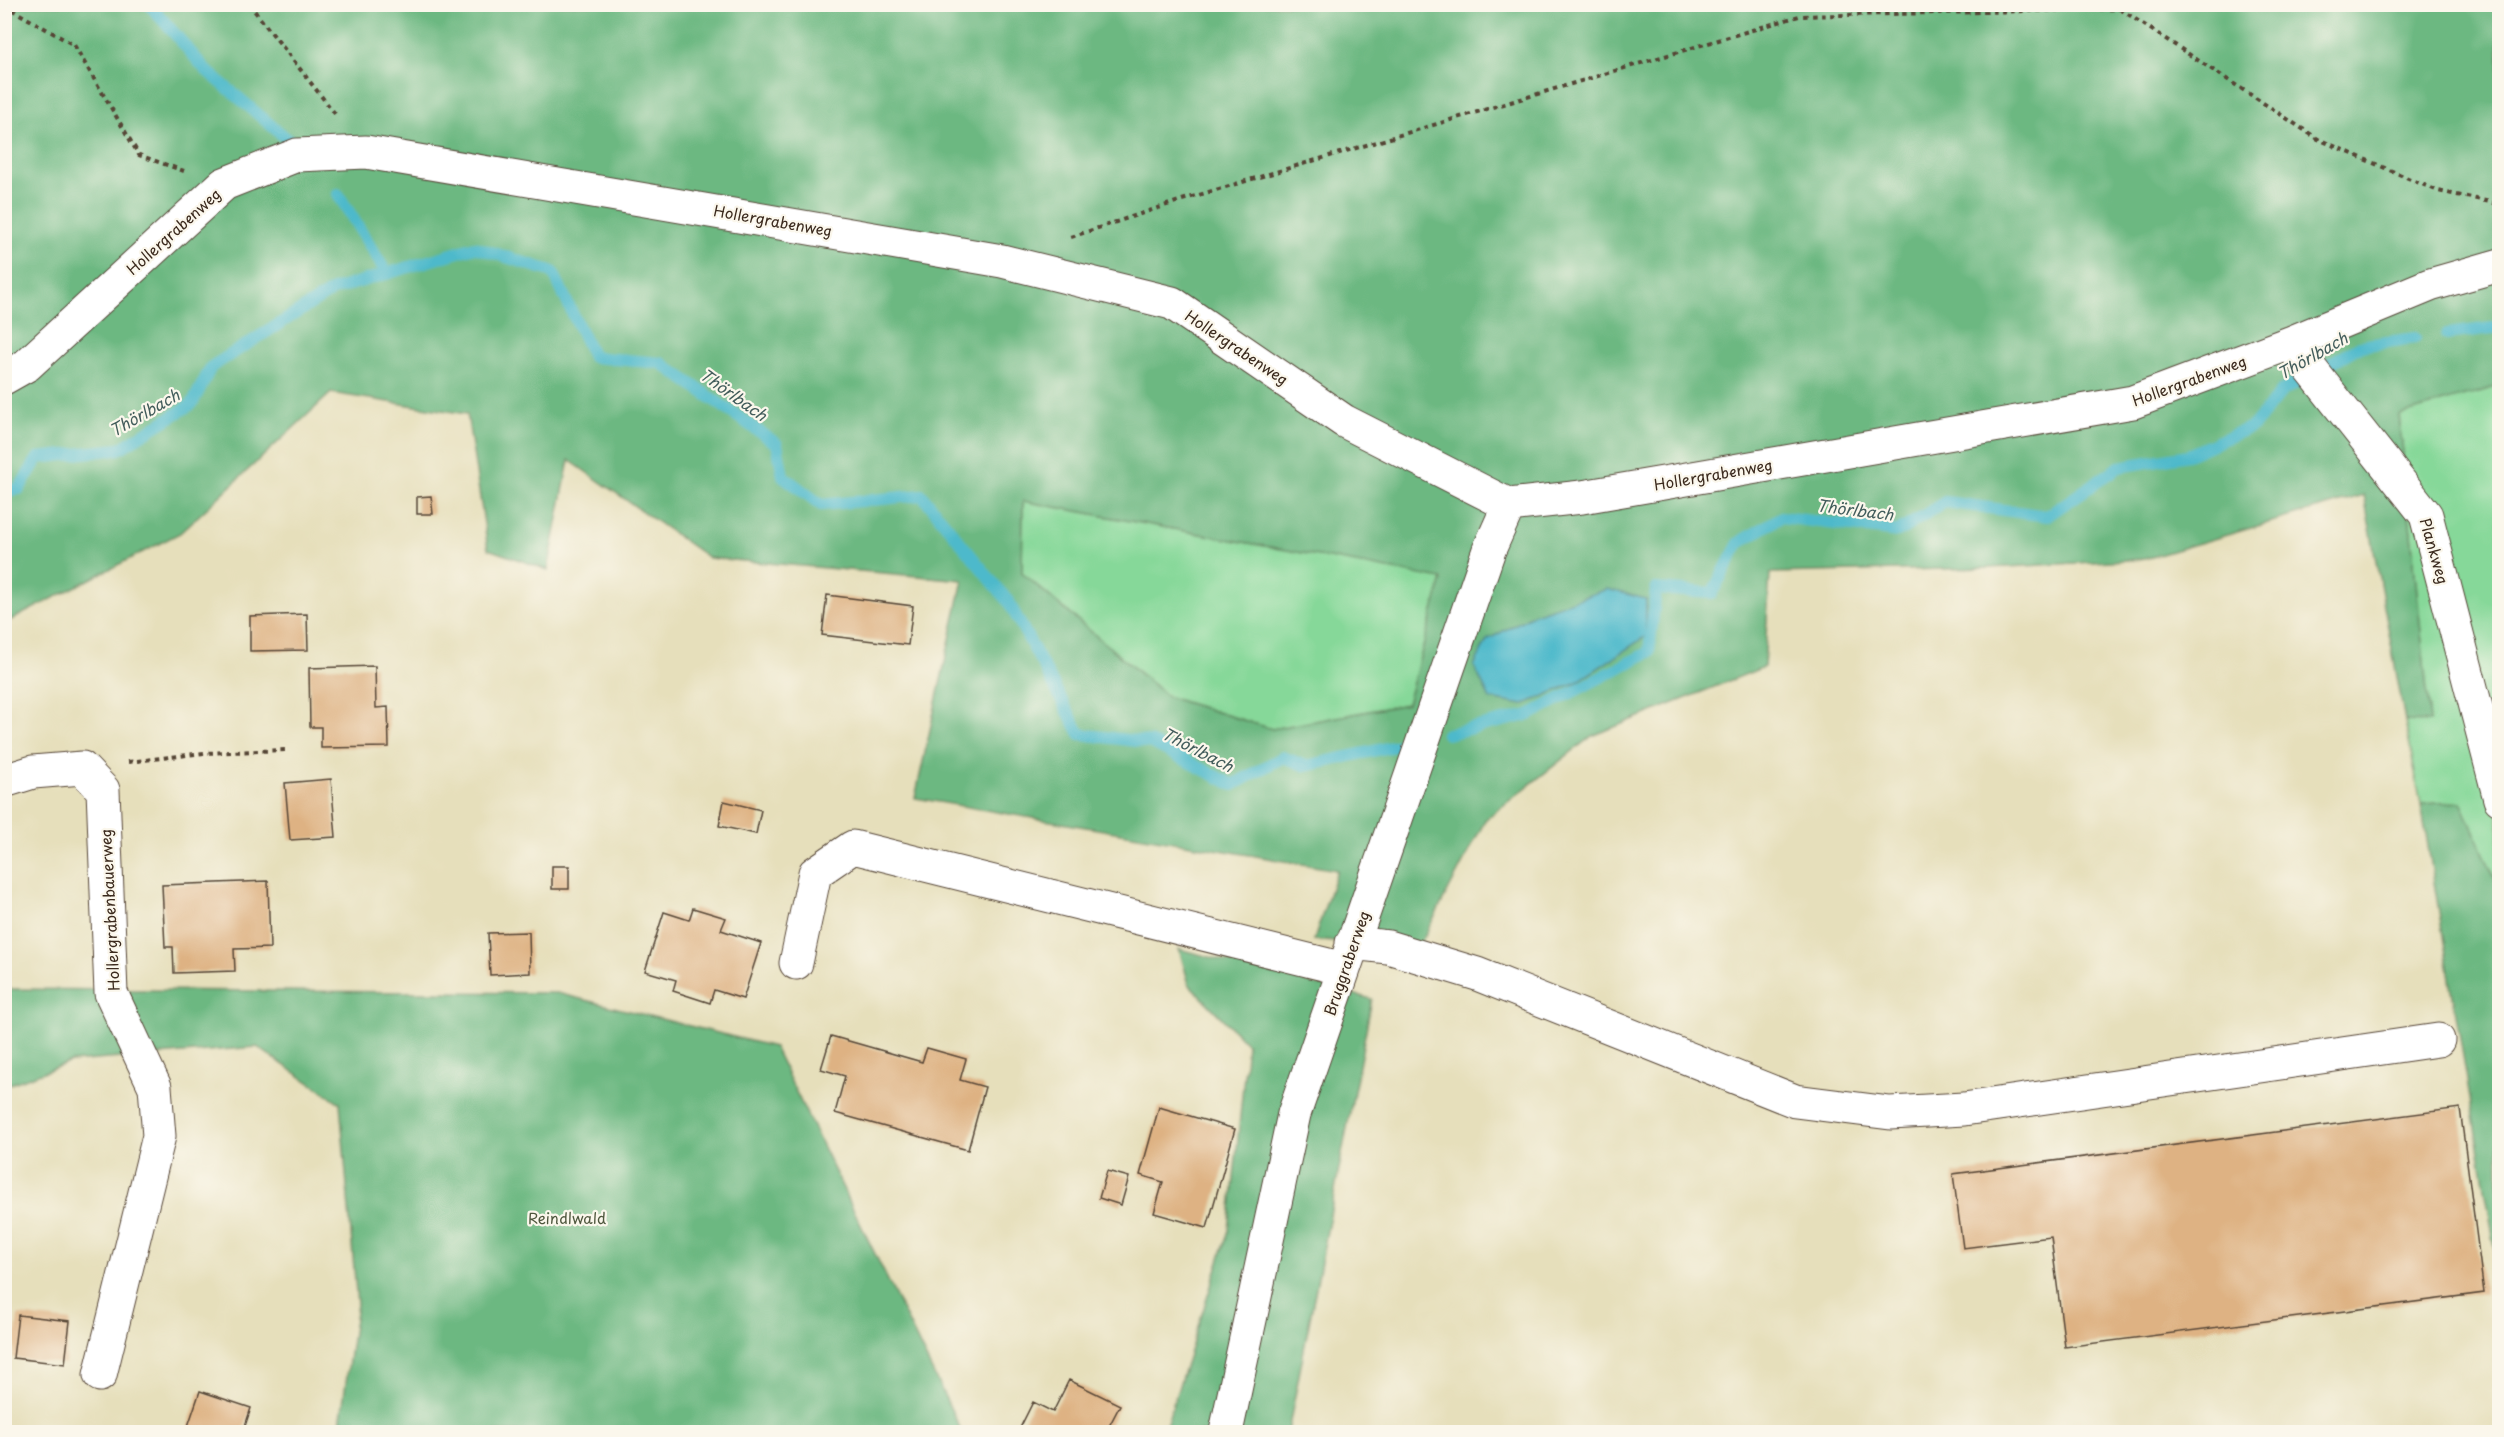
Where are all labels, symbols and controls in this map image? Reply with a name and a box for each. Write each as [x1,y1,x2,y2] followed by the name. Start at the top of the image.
[121,182,225,280] street label: Hollergrabenweg
[712,198,834,242] street label: Hollergrabenweg
[1181,304,1293,390] street label: Hollergrabenweg
[2273,325,2352,385] water label: Thörlbach
[2129,349,2249,411] street label: Hollergrabenweg
[695,362,773,426] water label: Thörlbach
[105,382,184,442] water label: Thörlbach
[1652,452,1774,496] street label: Hollergrabenweg
[1815,492,1896,526] water label: Thörlbach
[2415,515,2455,587] street label: Plankweg
[1158,721,1239,778] water label: Thörlbach
[93,828,125,992] street label: Hollergrabenbauerweg
[1317,907,1375,1019] street label: Bruggraberweg
[528,1206,606,1229] park label: Reindlwald

